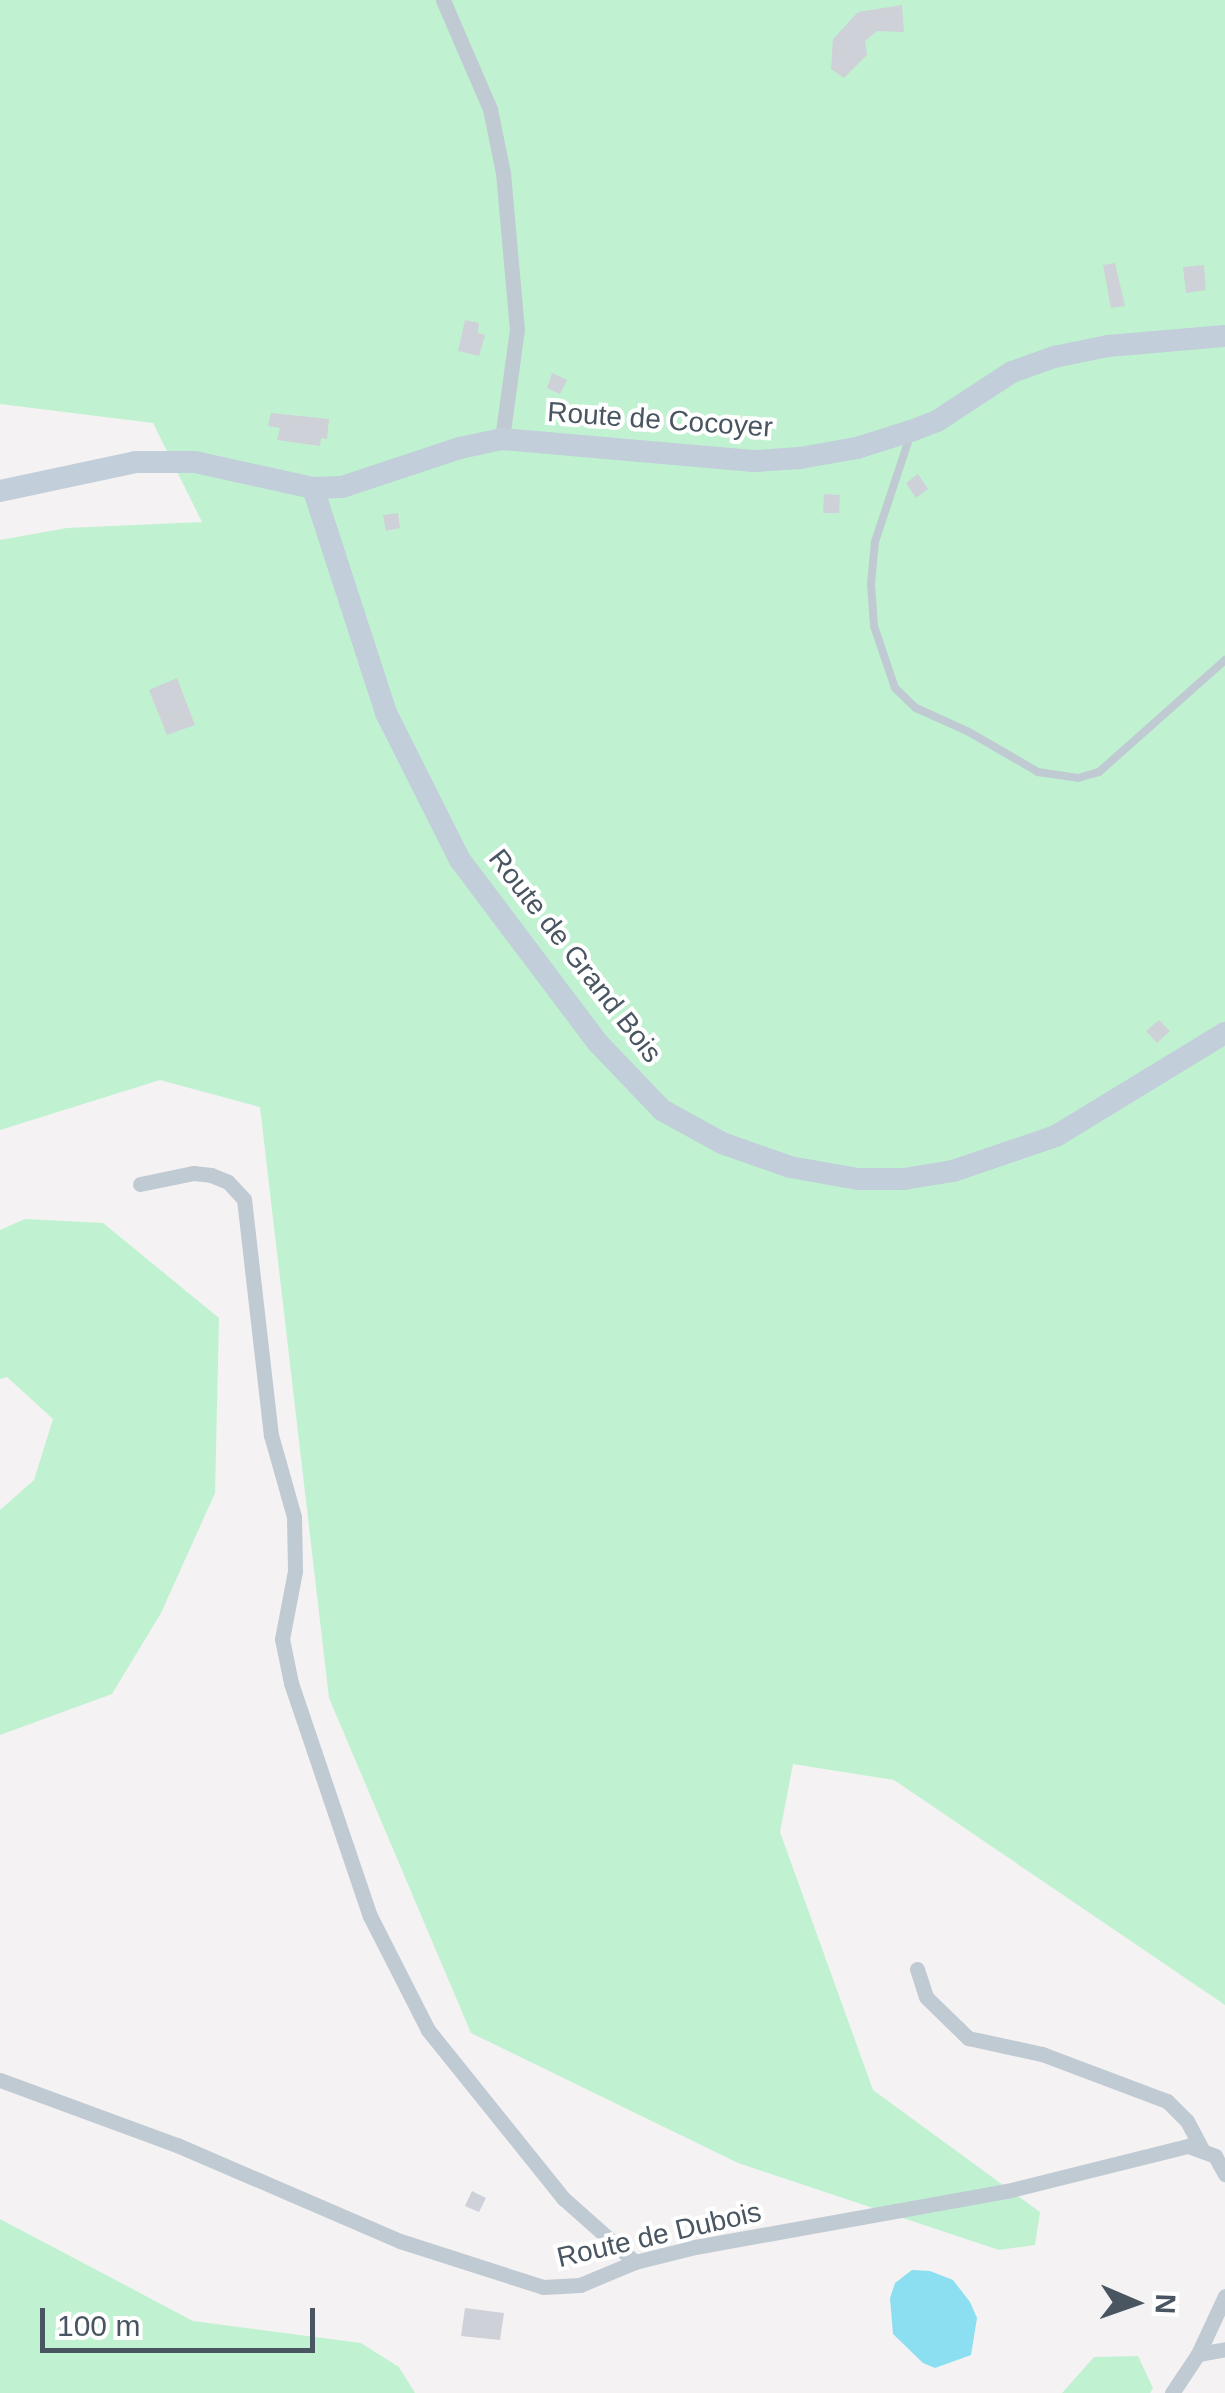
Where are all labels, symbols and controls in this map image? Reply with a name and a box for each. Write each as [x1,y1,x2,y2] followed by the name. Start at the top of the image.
[546,395,774,445] street label: Route de Cocoyer
[481,843,669,1069] street label: Route de Grand Bois
[554,2195,764,2275] street label: Route de Dubois
[1085,2253,1185,2353] north arrow
[45,2288,320,2350] scale bar
[1150,2293,1181,2315] text: N
[57,2309,140,2342] text: 100 m

